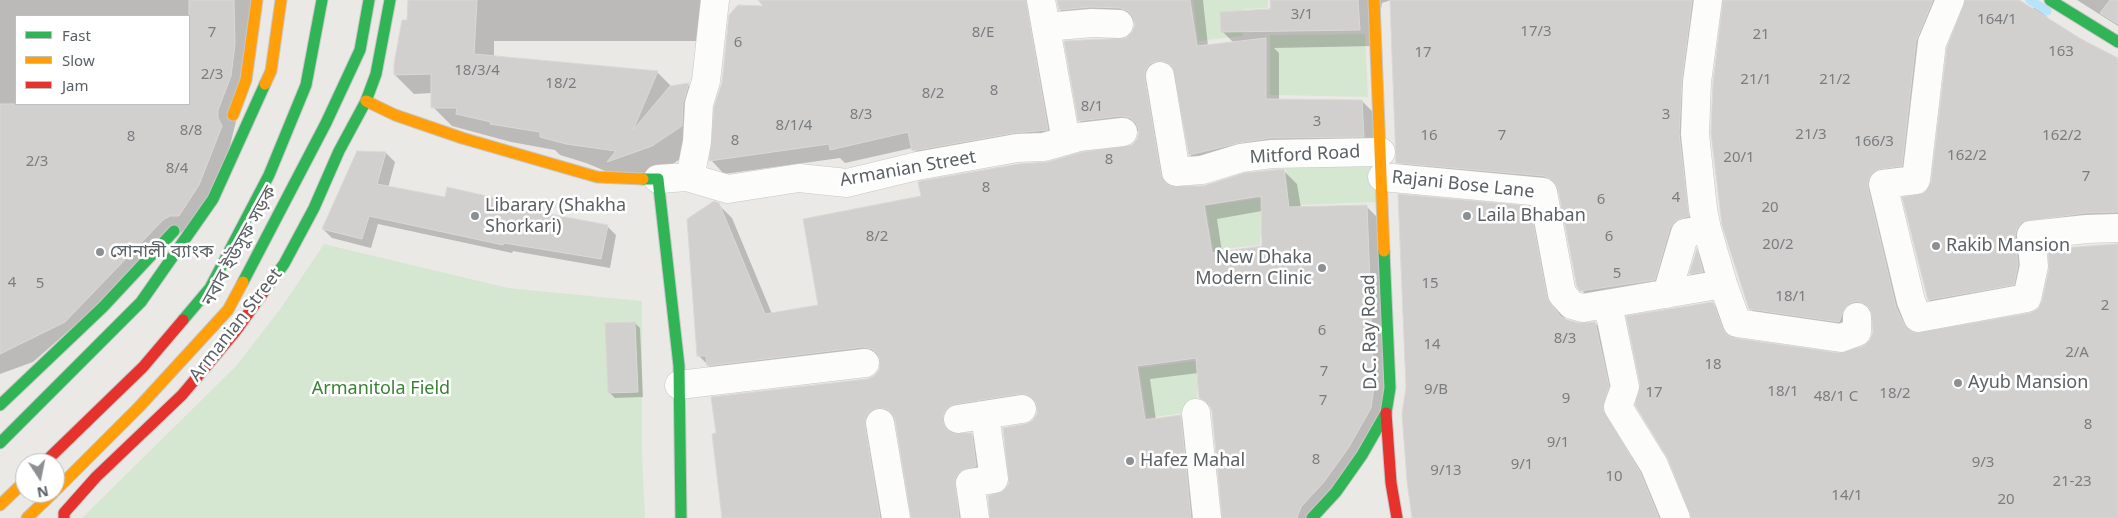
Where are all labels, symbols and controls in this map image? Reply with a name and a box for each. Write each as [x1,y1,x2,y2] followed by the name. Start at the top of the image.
[1291,6,1313,24] house number: 3/1
[1977,11,2017,29] house number: 164/1
[15,15,190,105] legend
[1520,23,1552,41] house number: 17/3
[208,24,216,42] house number: 7
[972,24,994,42] house number: 8/E
[62,25,91,45] text: Fast
[1752,26,1770,44] house number: 21
[734,34,742,52] house number: 6
[2048,43,2074,61] house number: 163
[1414,44,1432,62] house number: 17
[62,50,95,70] text: Slow
[454,62,500,80] house number: 18/3/4
[201,66,223,84] house number: 2/3
[1740,71,1772,89] house number: 21/1
[1819,71,1851,89] house number: 21/2
[62,75,89,95] text: Jam
[545,75,577,93] house number: 18/2
[990,82,998,100] house number: 8
[922,85,944,103] house number: 8/2
[1081,98,1103,116] house number: 8/1
[850,106,872,124] house number: 8/3
[1662,106,1670,124] house number: 3
[1313,113,1321,131] house number: 3
[776,117,812,135] house number: 8/1/4
[180,122,202,140] house number: 8/8
[1795,126,1827,144] house number: 21/3
[1420,127,1438,145] house number: 16
[1498,127,1506,145] house number: 7
[2042,127,2082,145] house number: 162/2
[127,128,135,146] house number: 8
[731,132,739,150] house number: 8
[1854,133,1894,151] house number: 166/3
[1249,141,1361,169] street label: Mitford Road
[838,146,978,192] street label: Armanian Street
[1947,147,1987,165] house number: 162/2
[1723,149,1755,167] house number: 20/1
[1105,151,1113,169] house number: 8
[26,153,48,171] house number: 2/3
[166,160,188,178] house number: 8/4
[1391,167,1535,203] street label: Rajani Bose Lane
[2082,168,2090,186] house number: 7
[982,179,990,197] house number: 8
[198,182,282,310] street label: নবাব ইউসুফ সড়ক
[1672,189,1680,207] house number: 4
[1597,191,1605,209] house number: 6
[485,195,626,238] place label: Libarary (Shakha Shorkari)
[1761,199,1779,217] house number: 20
[1477,205,1586,227] place label: Laila Bhaban
[469,210,481,222] marker: Libarary (Shakha Shorkari)
[1461,210,1473,222] marker: Laila Bhaban
[866,228,888,246] house number: 8/2
[1605,228,1613,246] house number: 6
[1946,235,2070,257] place label: Rakib Mansion
[1762,236,1794,254] house number: 20/2
[1930,240,1942,252] marker: Rakib Mansion
[110,241,214,263] place label: সোনালী ব্যাংক
[94,246,106,258] marker: সোনালী ব্যাংক
[1195,247,1312,290] place label: New Dhaka Modern Clinic
[1316,262,1328,274] marker: New Dhaka Modern Clinic
[185,264,287,386] street label: Armanian Street
[1613,265,1621,283] house number: 5
[8,274,16,292] house number: 4
[1358,274,1382,390] street label: D.C. Ray Road
[36,275,44,293] house number: 5
[1421,275,1439,293] house number: 15
[1775,288,1807,306] house number: 18/1
[2101,297,2109,315] house number: 2
[1318,322,1326,340] house number: 6
[1554,330,1576,348] house number: 8/3
[1423,336,1441,354] house number: 14
[2065,344,2089,362] house number: 2/A
[1704,356,1722,374] house number: 18
[1320,363,1328,381] house number: 7
[1968,372,2088,394] place label: Ayub Mansion
[1952,377,1964,389] marker: Ayub Mansion
[312,378,450,400] park label: Armanitola Field
[1424,381,1448,399] house number: 9/B
[1767,383,1799,401] house number: 18/1
[1645,384,1663,402] house number: 17
[1879,385,1911,403] house number: 18/2
[1814,388,1858,406] house number: 48/1 C
[1562,390,1570,408] house number: 9
[1319,392,1327,410] house number: 7
[2084,416,2092,434] house number: 8
[1547,434,1569,452] house number: 9/1
[1140,450,1245,472] place label: Hafez Mahal
[1312,451,1320,469] house number: 8
[15,453,65,503] north arrow
[1972,454,1994,472] house number: 9/3
[1124,455,1136,467] marker: Hafez Mahal
[1511,456,1533,474] house number: 9/1
[1430,462,1462,480] house number: 9/13
[1605,468,1623,486] house number: 10
[2052,473,2092,491] house number: 21-23
[35,482,50,503] text: N
[1831,487,1863,505] house number: 14/1
[1997,491,2015,509] house number: 20

